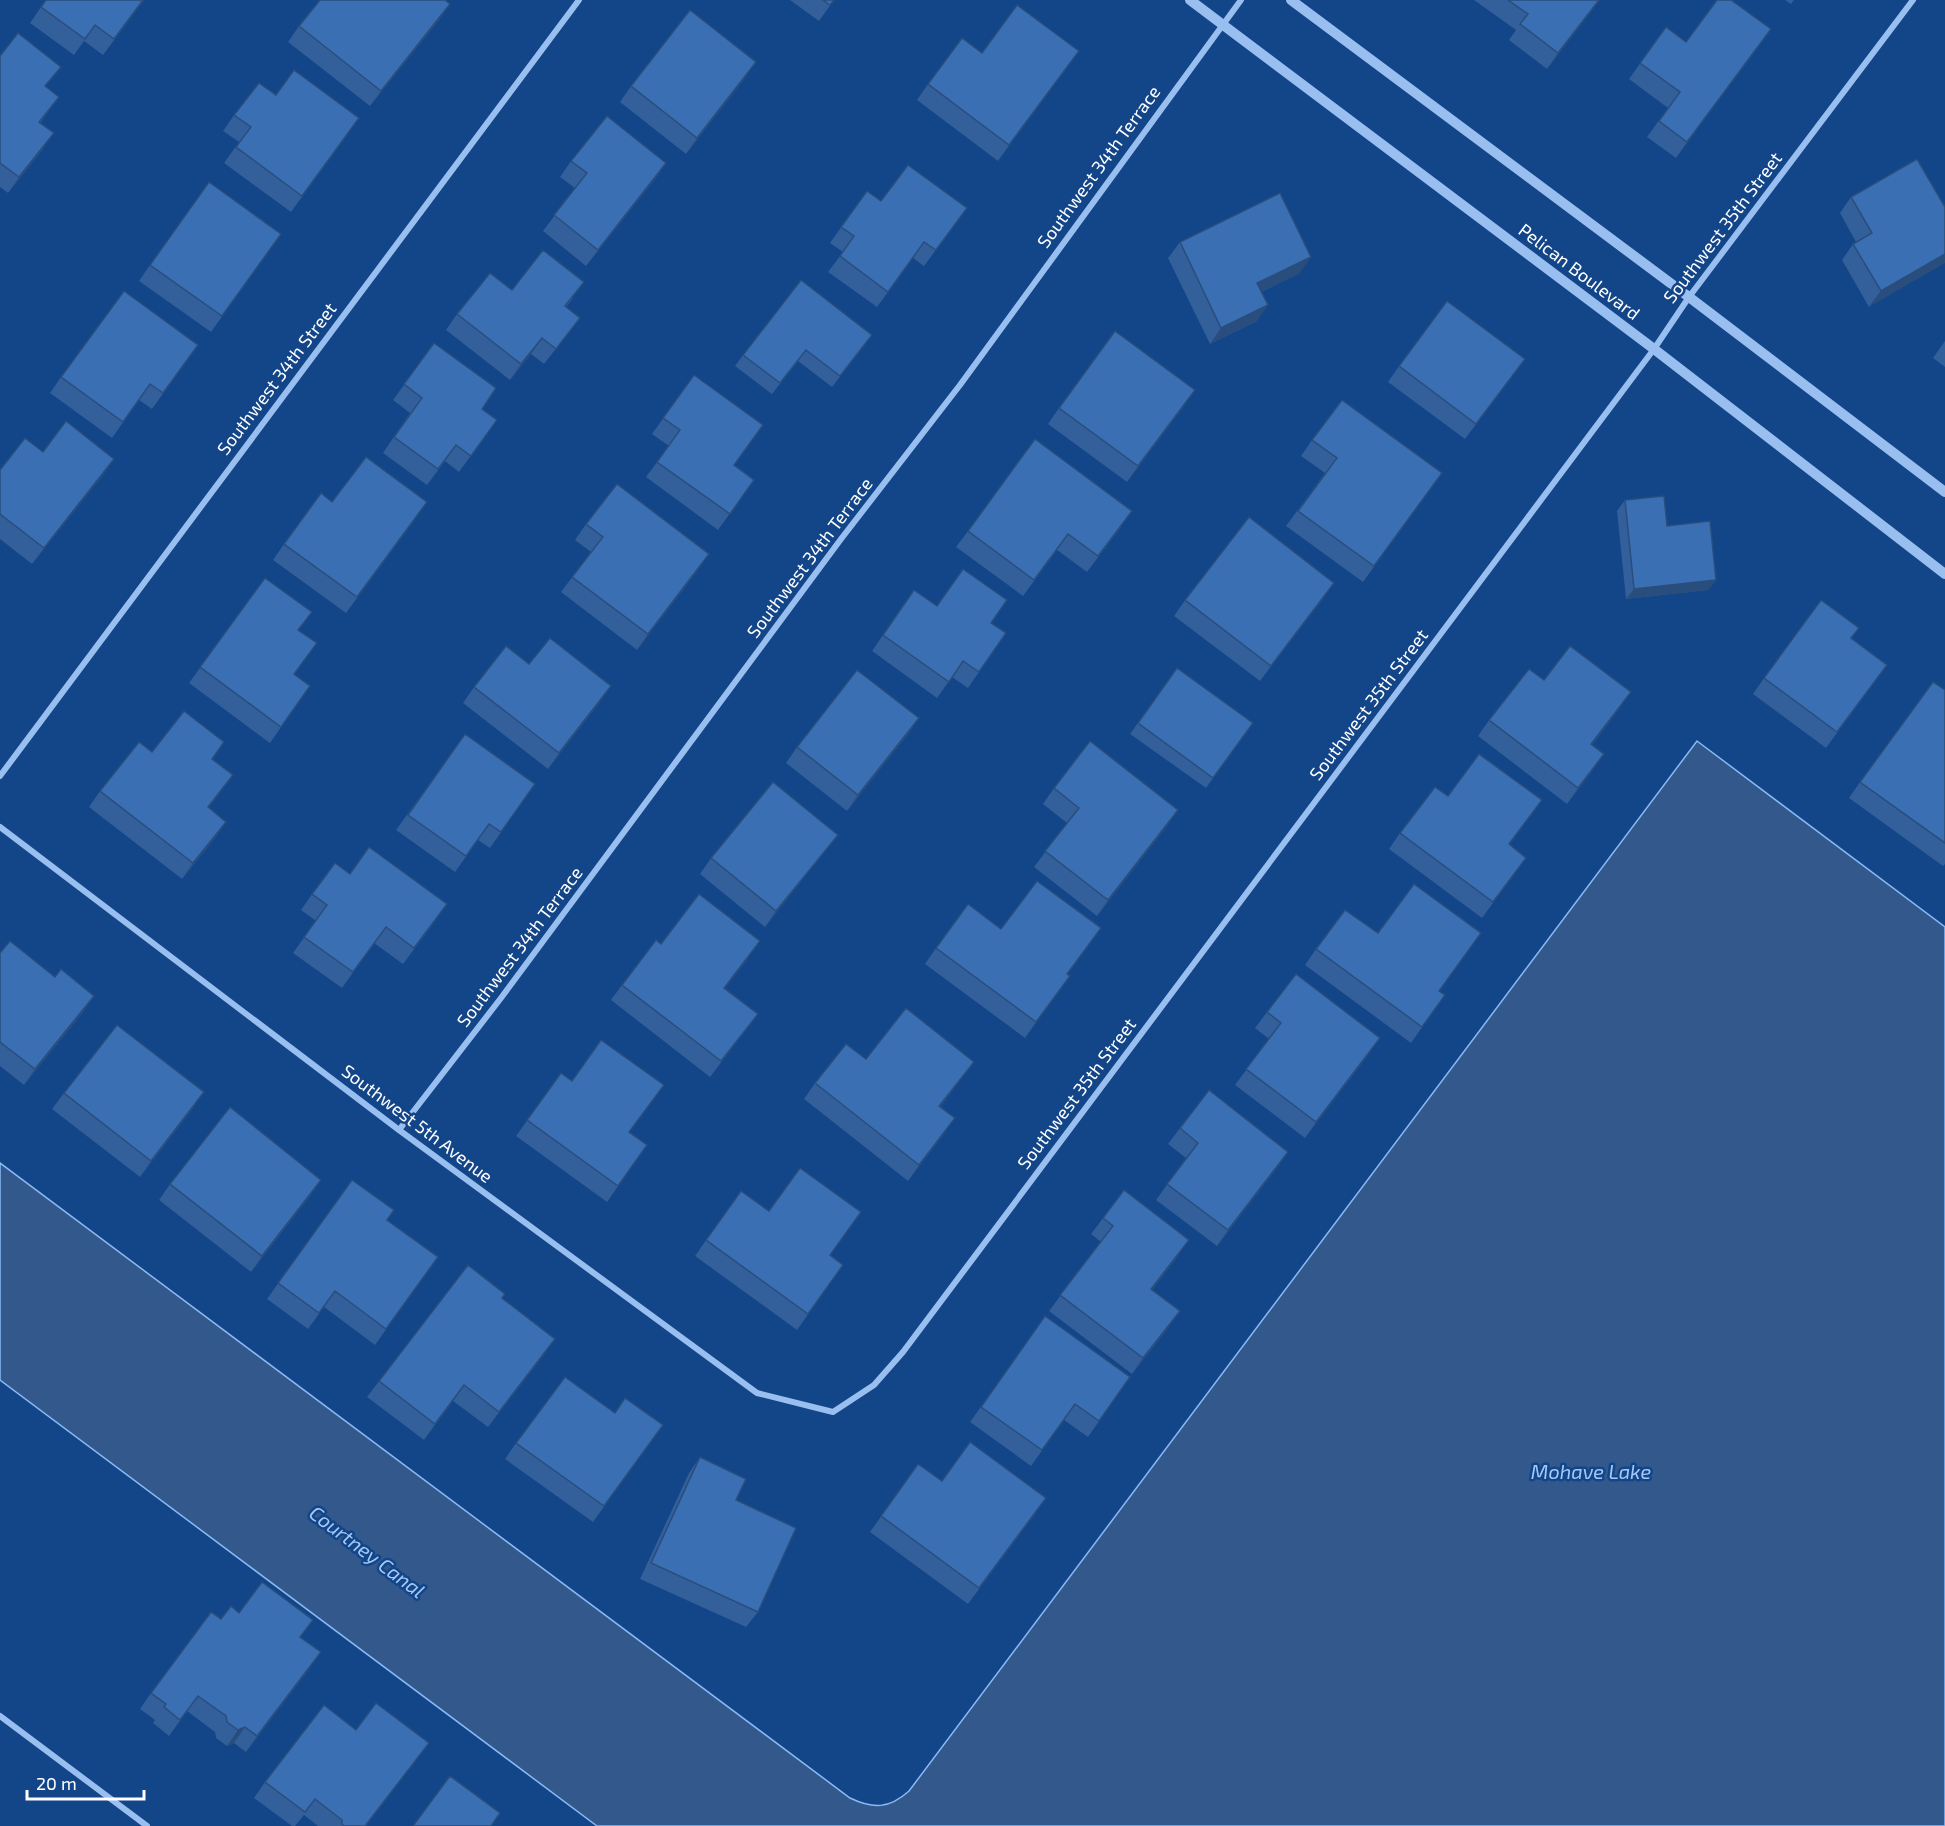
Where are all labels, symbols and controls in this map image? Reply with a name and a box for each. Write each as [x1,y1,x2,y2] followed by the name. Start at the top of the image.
[1032,81,1164,252] street label: Southwest 34th Terrace
[1658,147,1786,307] street label: Southwest 35th Street
[1515,218,1645,324] street label: Pelican Boulevard
[212,298,341,459] street label: Southwest 34th Street
[742,473,877,642] street label: Southwest 34th Terrace
[1304,624,1432,784] street label: Southwest 35th Street
[452,862,587,1031] street label: Southwest 34th Terrace
[1012,1013,1140,1173] street label: Southwest 35th Street
[338,1059,497,1187] street label: Southwest 5th Avenue
[1531,1459,1651,1483] water label: Mohave Lake
[305,1500,430,1603] water label: Courtney Canal
[27,1763,144,1801] scale bar
[36,1772,77,1794] text: 20 m

